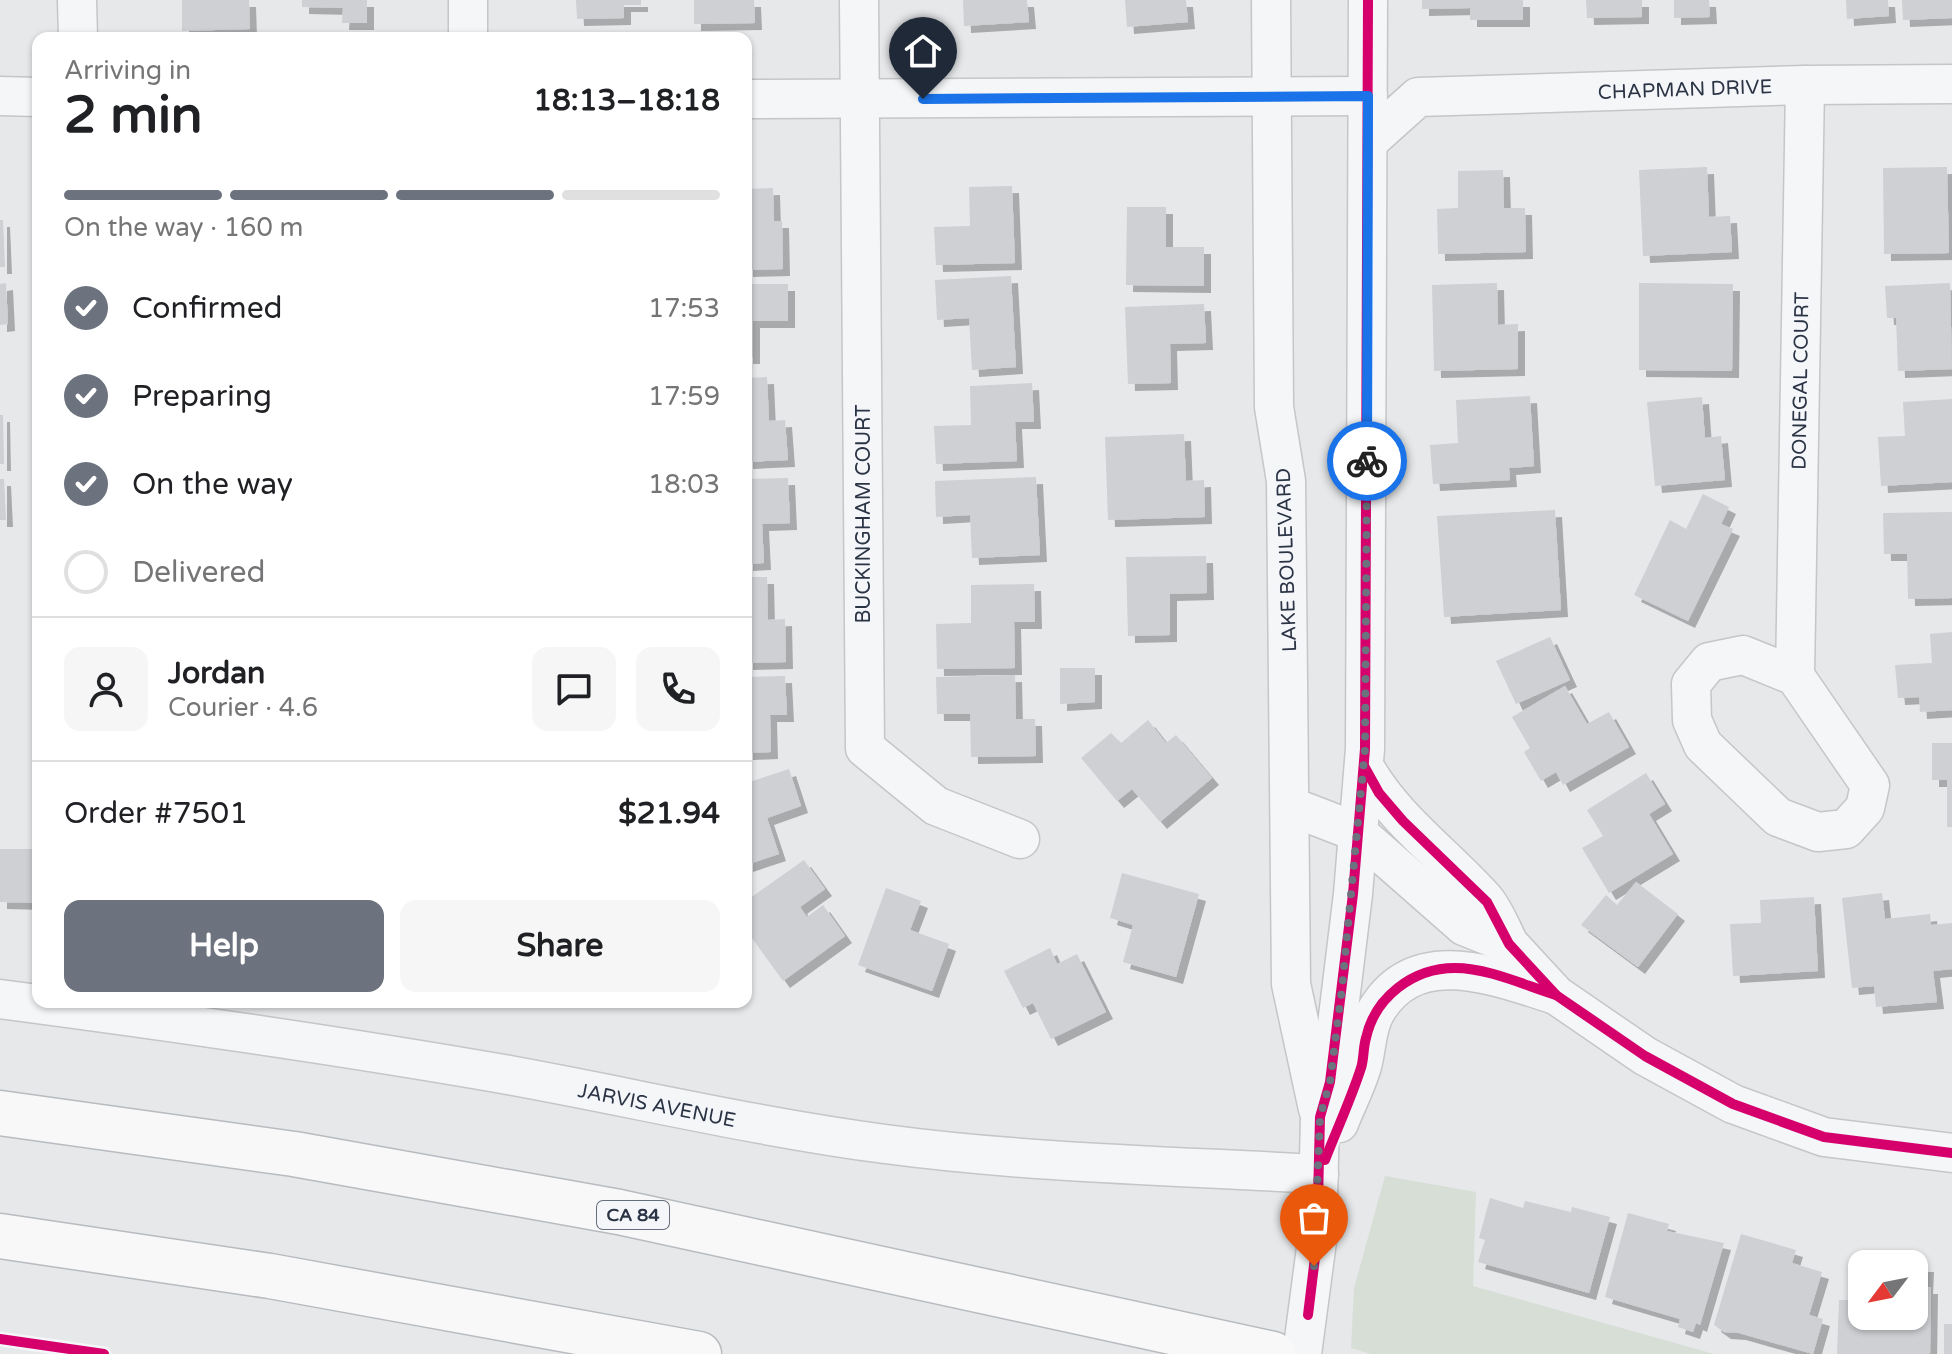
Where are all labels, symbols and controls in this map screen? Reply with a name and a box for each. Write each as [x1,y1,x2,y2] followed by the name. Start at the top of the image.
[889,17,957,99] pin
[901,29,945,73] icon: home
[64,55,191,86] text: Arriving in
[1597,75,1773,105] street label: CHAPMAN DRIVE
[533,82,720,119] text: 18:13–18:18
[64,84,203,147] text: 2 min
[64,212,303,243] text: On the way · 160 m
[64,286,108,330] icon: check
[132,290,283,327] text: Confirmed
[1787,292,1815,470] street label: DONEGAL COURT
[648,293,720,324] text: 17:53
[64,374,108,418] icon: check
[132,378,272,415] text: Preparing
[648,381,720,412] text: 17:59
[852,404,876,624] street label: BUCKINGHAM COURT
[1327,421,1407,501] courier
[1345,439,1389,483] icon: bike
[64,462,108,506] icon: check
[132,466,293,503] text: On the way
[1272,468,1302,652] street label: LAKE BOULEVARD
[648,469,720,500] text: 18:03
[132,554,266,591] text: Delivered
[64,647,148,731] button: person
[532,647,616,731] button: chat
[636,647,720,731] button: phone
[168,655,265,692] text: Jordan
[168,692,318,723] text: Courier · 4.6
[64,795,248,832] text: Order #7501
[618,795,720,832] text: $21.94
[64,900,384,992] button: Help
[400,900,720,992] button: Share
[576,1079,738,1133] street label: JARVIS AVENUE
[1280,1184,1348,1266] pin
[1292,1196,1336,1240] icon: bag
[597,1201,669,1229] road number: CA 84
[1848,1250,1928,1330] north arrow
[1848,1250,1928,1330] map controls

